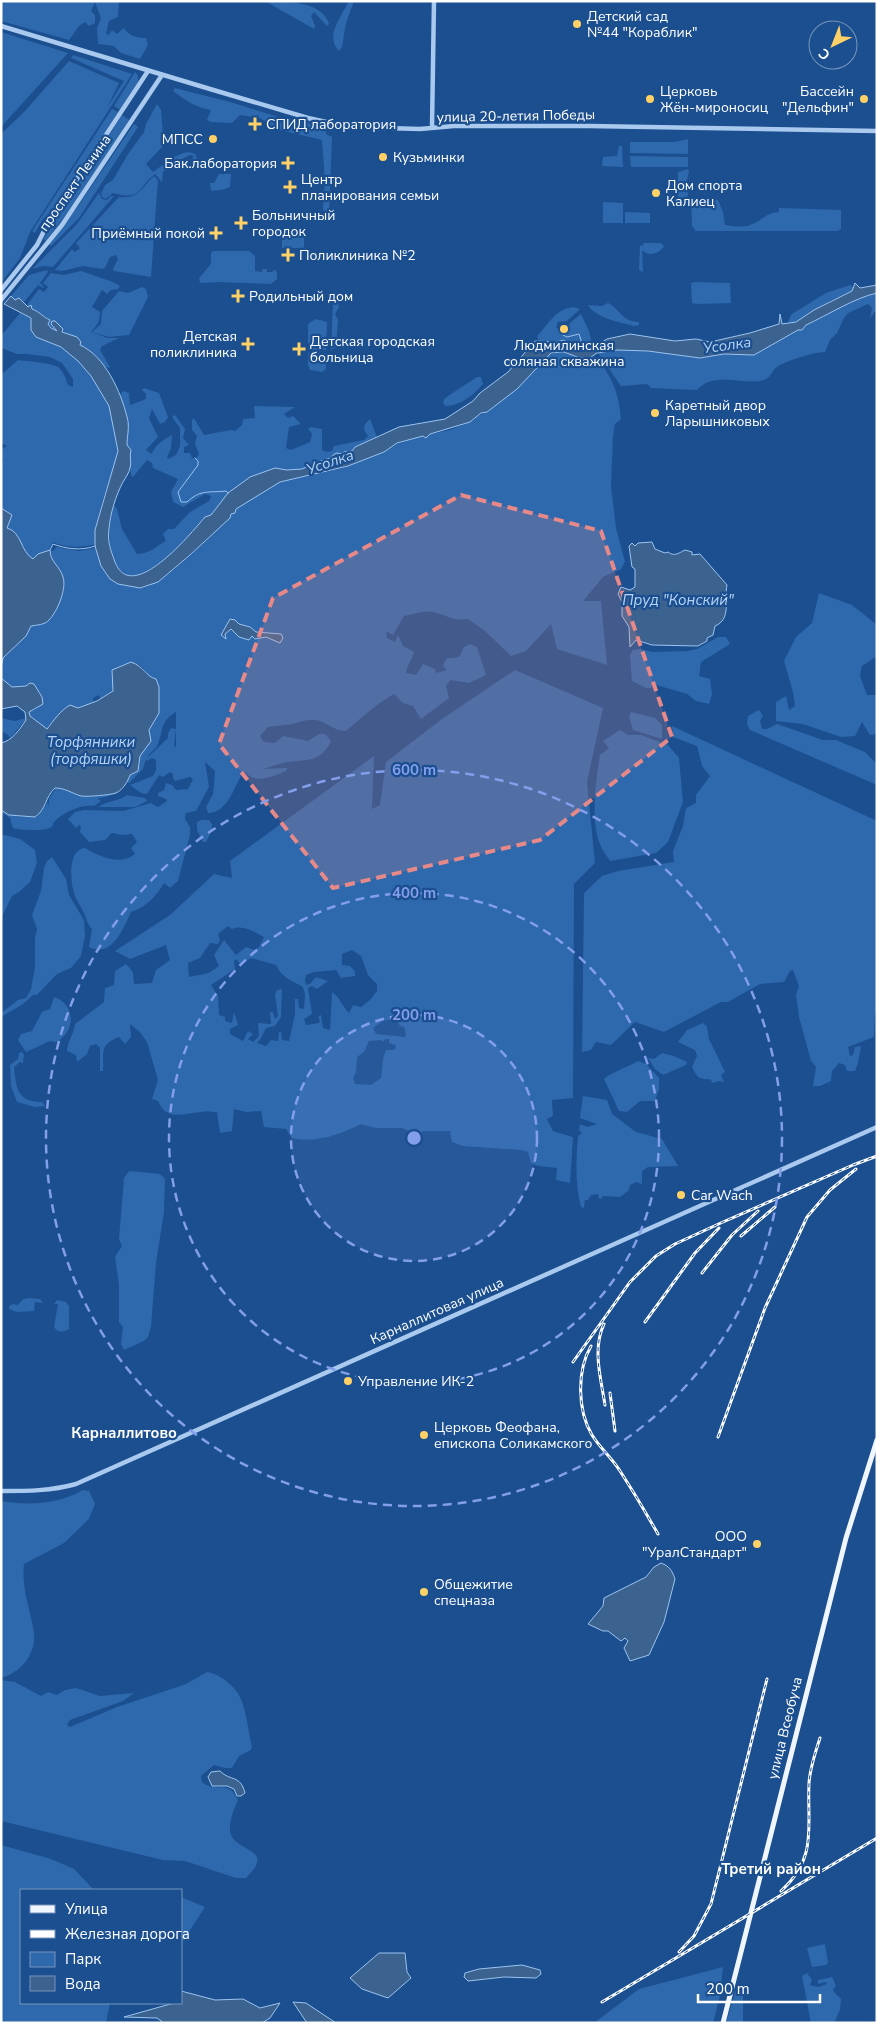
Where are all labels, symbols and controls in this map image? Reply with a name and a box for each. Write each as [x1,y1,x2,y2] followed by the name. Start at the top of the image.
[587,7,697,42] place label: Детский сад №44 "Кораблик"
[571,18,583,30] marker: Детский сад №44 "Кораблик"
[808,20,858,70] north arrow
[814,44,834,64] text: С
[660,82,768,117] place label: Церковь Жён-мироносиц
[782,82,854,117] place label: Бассейн "Дельфин"
[644,93,656,105] marker: Церковь Жён-мироносиц
[858,93,870,105] marker: Бассейн "Дельфин"
[437,105,595,127] street label: улица 20-летия Победы
[266,115,396,134] place label: СПИД лаборатория
[248,117,262,131] marker: СПИД лаборатория
[162,130,203,149] place label: МПСС
[34,131,116,235] street label: проспект Ленина
[207,133,219,145] marker: МПСС
[393,148,465,167] place label: Кузьминки
[377,151,389,163] marker: Кузьминки
[164,154,277,173] place label: Бак.лаборатория
[281,156,295,170] marker: Бак.лаборатория
[301,170,439,205] place label: Центр планирования семьи
[666,176,742,211] place label: Дом спорта Калиец
[283,180,297,194] marker: Центр планирования семьи
[650,187,662,199] marker: Дом спорта Калиец
[252,206,335,241] place label: Больничный городок
[234,216,248,230] marker: Больничный городок
[91,224,205,243] place label: Приёмный покой
[209,226,223,240] marker: Приёмный покой
[299,246,416,265] place label: Поликлиника №2
[281,248,295,262] marker: Поликлиника №2
[249,287,353,306] place label: Родильный дом
[231,289,245,303] marker: Родильный дом
[558,323,570,335] marker: Людмилинская соляная скважина
[150,327,237,362] place label: Детская поликлиника
[310,332,435,367] place label: Детская городская больница
[701,332,753,358] water label: Усолка
[503,336,625,371] place label: Людмилинская соляная скважина
[241,337,255,351] marker: Детская поликлиника
[292,342,306,356] marker: Детская городская больница
[665,396,770,431] place label: Каретный двор Ларышниковых
[649,407,661,419] marker: Каретный двор Ларышниковых
[304,445,356,479] water label: Усолка
[622,590,735,610] water label: Пруд "Конский"
[47,732,135,769] water label: Торфянники (торфяшки)
[392,760,436,780] text: 600 m
[392,883,436,903] text: 400 m
[392,1005,436,1025] text: 200 m
[405,1129,423,1147] centre of rings
[691,1186,753,1205] place label: Car Wach
[675,1189,687,1201] marker: Car Wach
[367,1273,507,1349] street label: Карналлитовая улица
[357,1372,474,1391] place label: Управление ИК-2
[342,1375,354,1387] marker: Управление ИК-2
[434,1418,593,1453] place label: Церковь Феофана, епископа Соликамского
[71,1423,177,1443] district label: Карналлитово
[418,1429,430,1441] marker: Церковь Феофана, епископа Соликамского
[642,1527,747,1562] place label: ООО "УралСтандарт"
[751,1538,763,1550] marker: ООО "УралСтандарт"
[434,1575,513,1610] place label: Общежитие спецназа
[418,1586,430,1598] marker: Общежитие спецназа
[763,1675,807,1781] street label: улица Всеобуча
[721,1859,821,1879] district label: Третий район
[20,1889,182,2004] legend
[64,1899,108,1919] text: Улица
[65,1924,190,1944] text: Железная дорога
[65,1949,101,1969] text: Парк
[698,1972,820,2004] scale bar
[65,1974,101,1994] text: Вода
[706,1979,750,1999] text: 200 m

